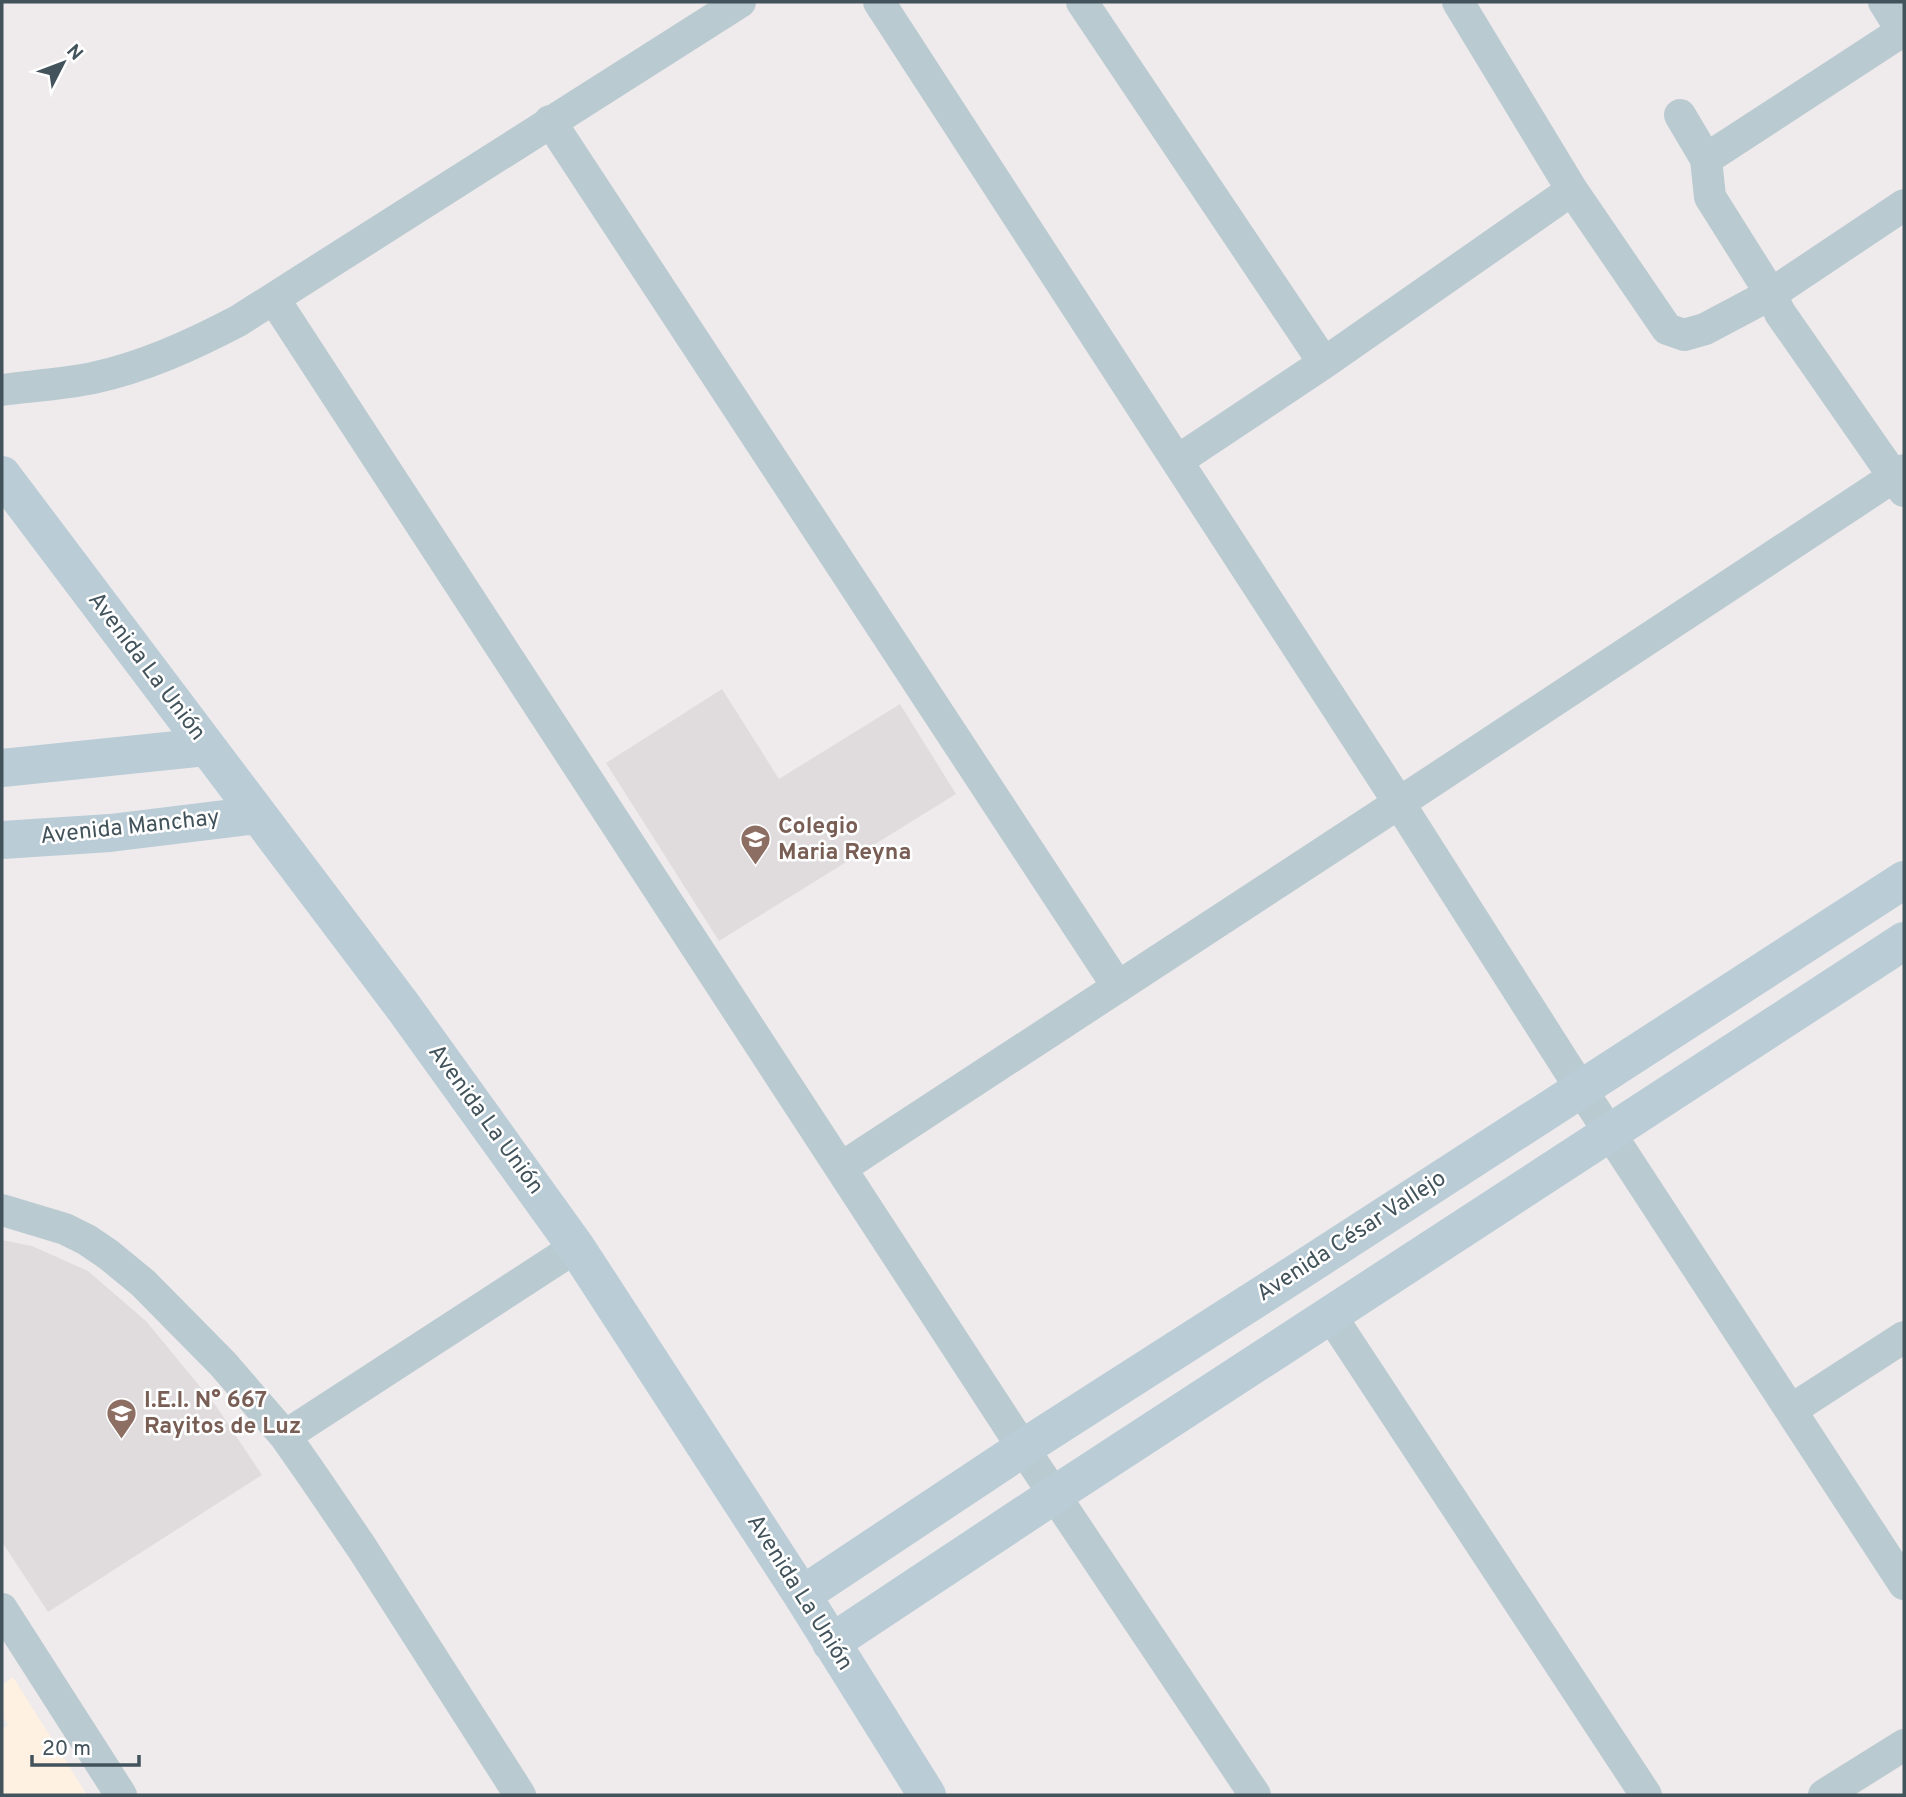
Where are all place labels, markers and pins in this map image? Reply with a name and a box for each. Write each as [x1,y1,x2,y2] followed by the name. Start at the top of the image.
[778,813,911,868] place label: Colegio Maria Reyna
[738,823,772,867] school or university icon: Colegio Maria Reyna
[144,1387,301,1442] place label: I.E.I. N° 667 Rayitos de Luz
[104,1397,138,1441] school or university icon: I.E.I. N° 667 Rayitos de Luz

